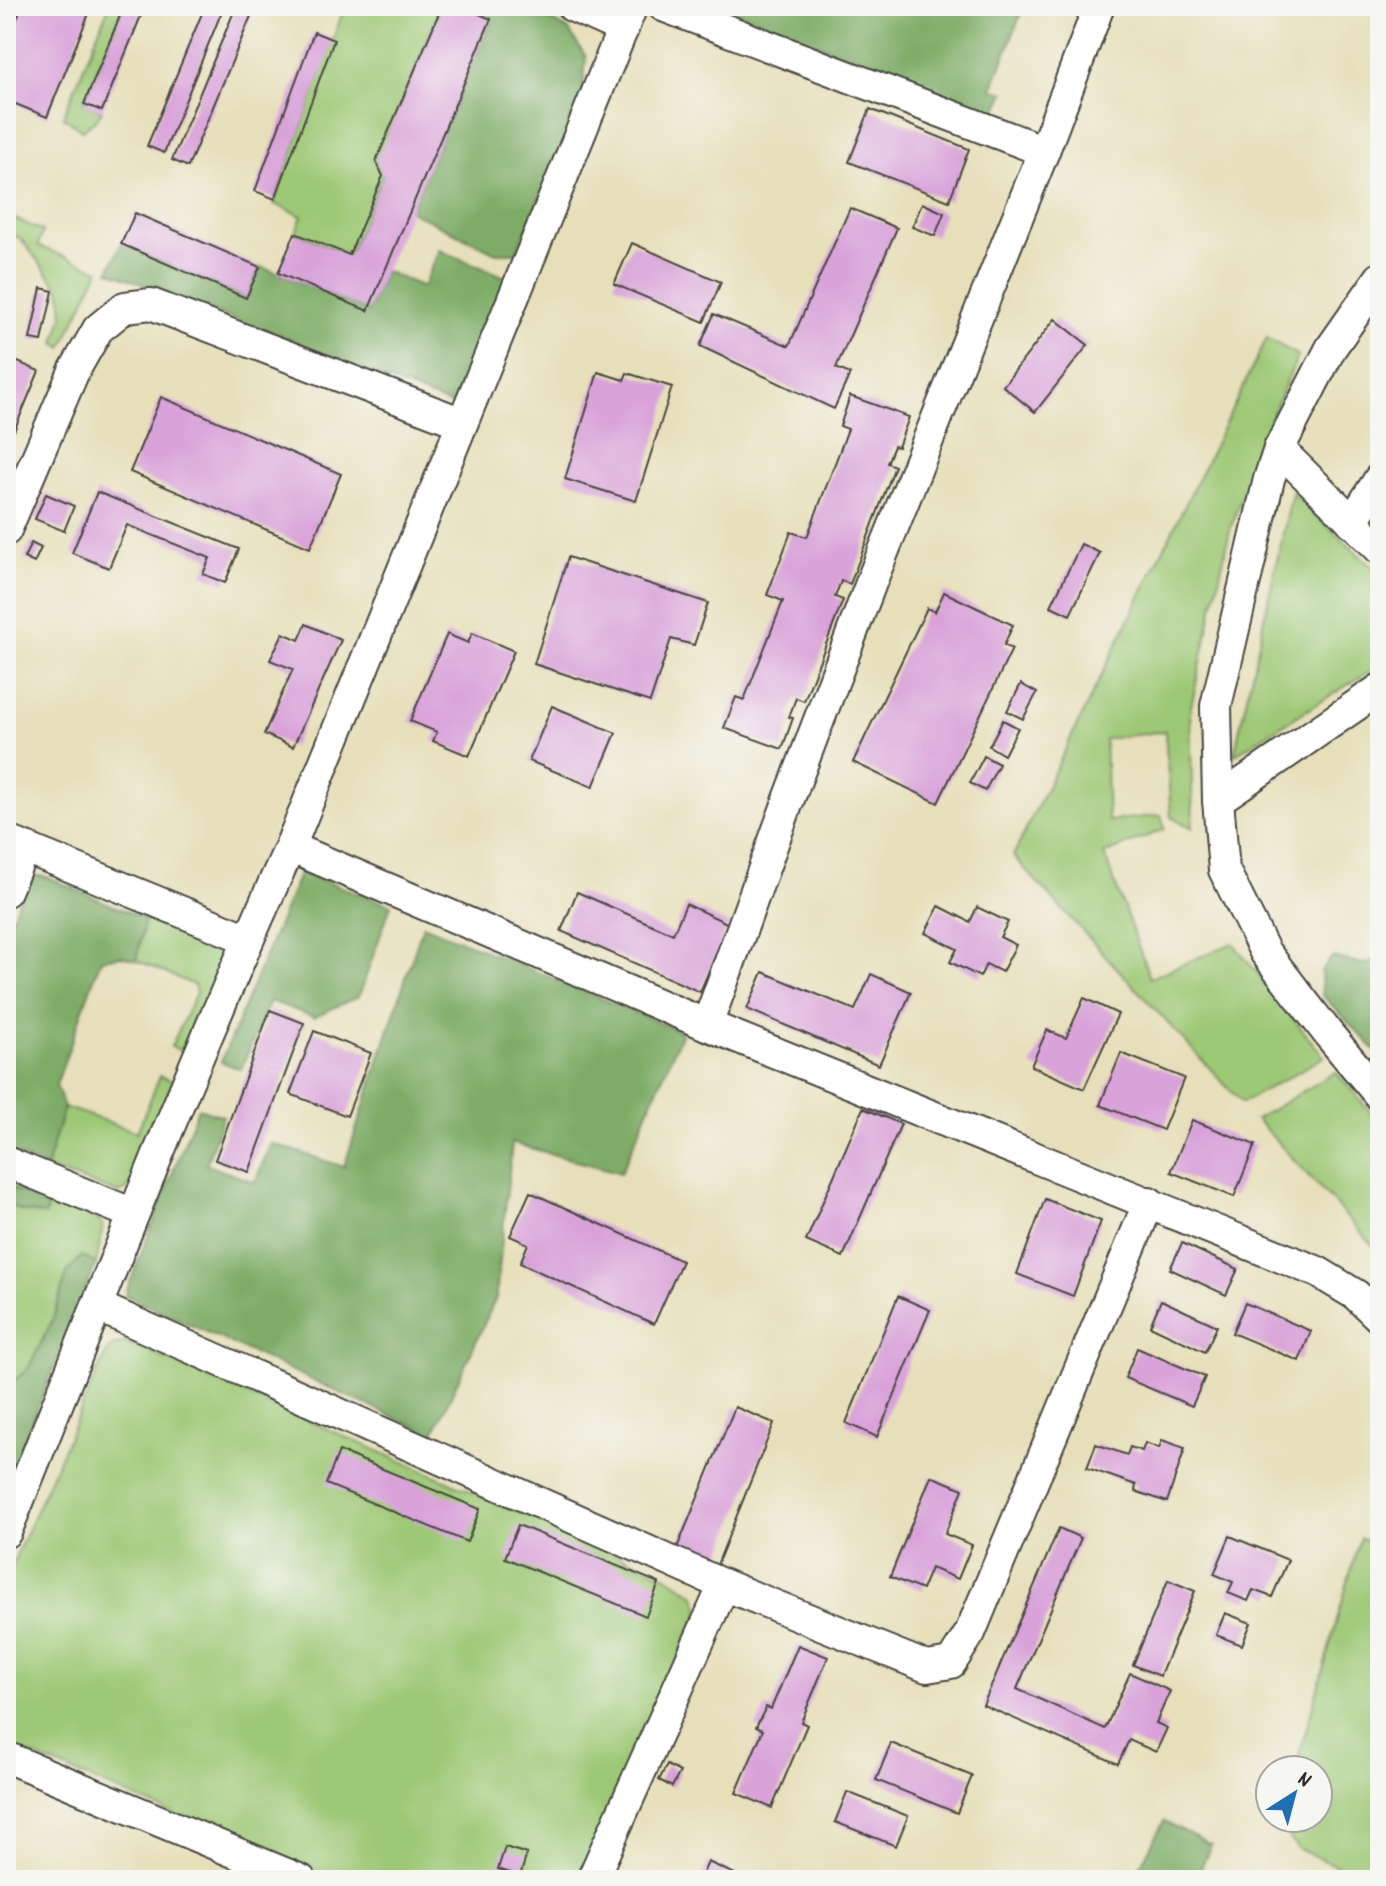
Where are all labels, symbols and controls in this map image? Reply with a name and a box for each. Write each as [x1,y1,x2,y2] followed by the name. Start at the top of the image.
[1254,1754,1334,1834] north arrow
[1290,1765,1317,1796] text: N

